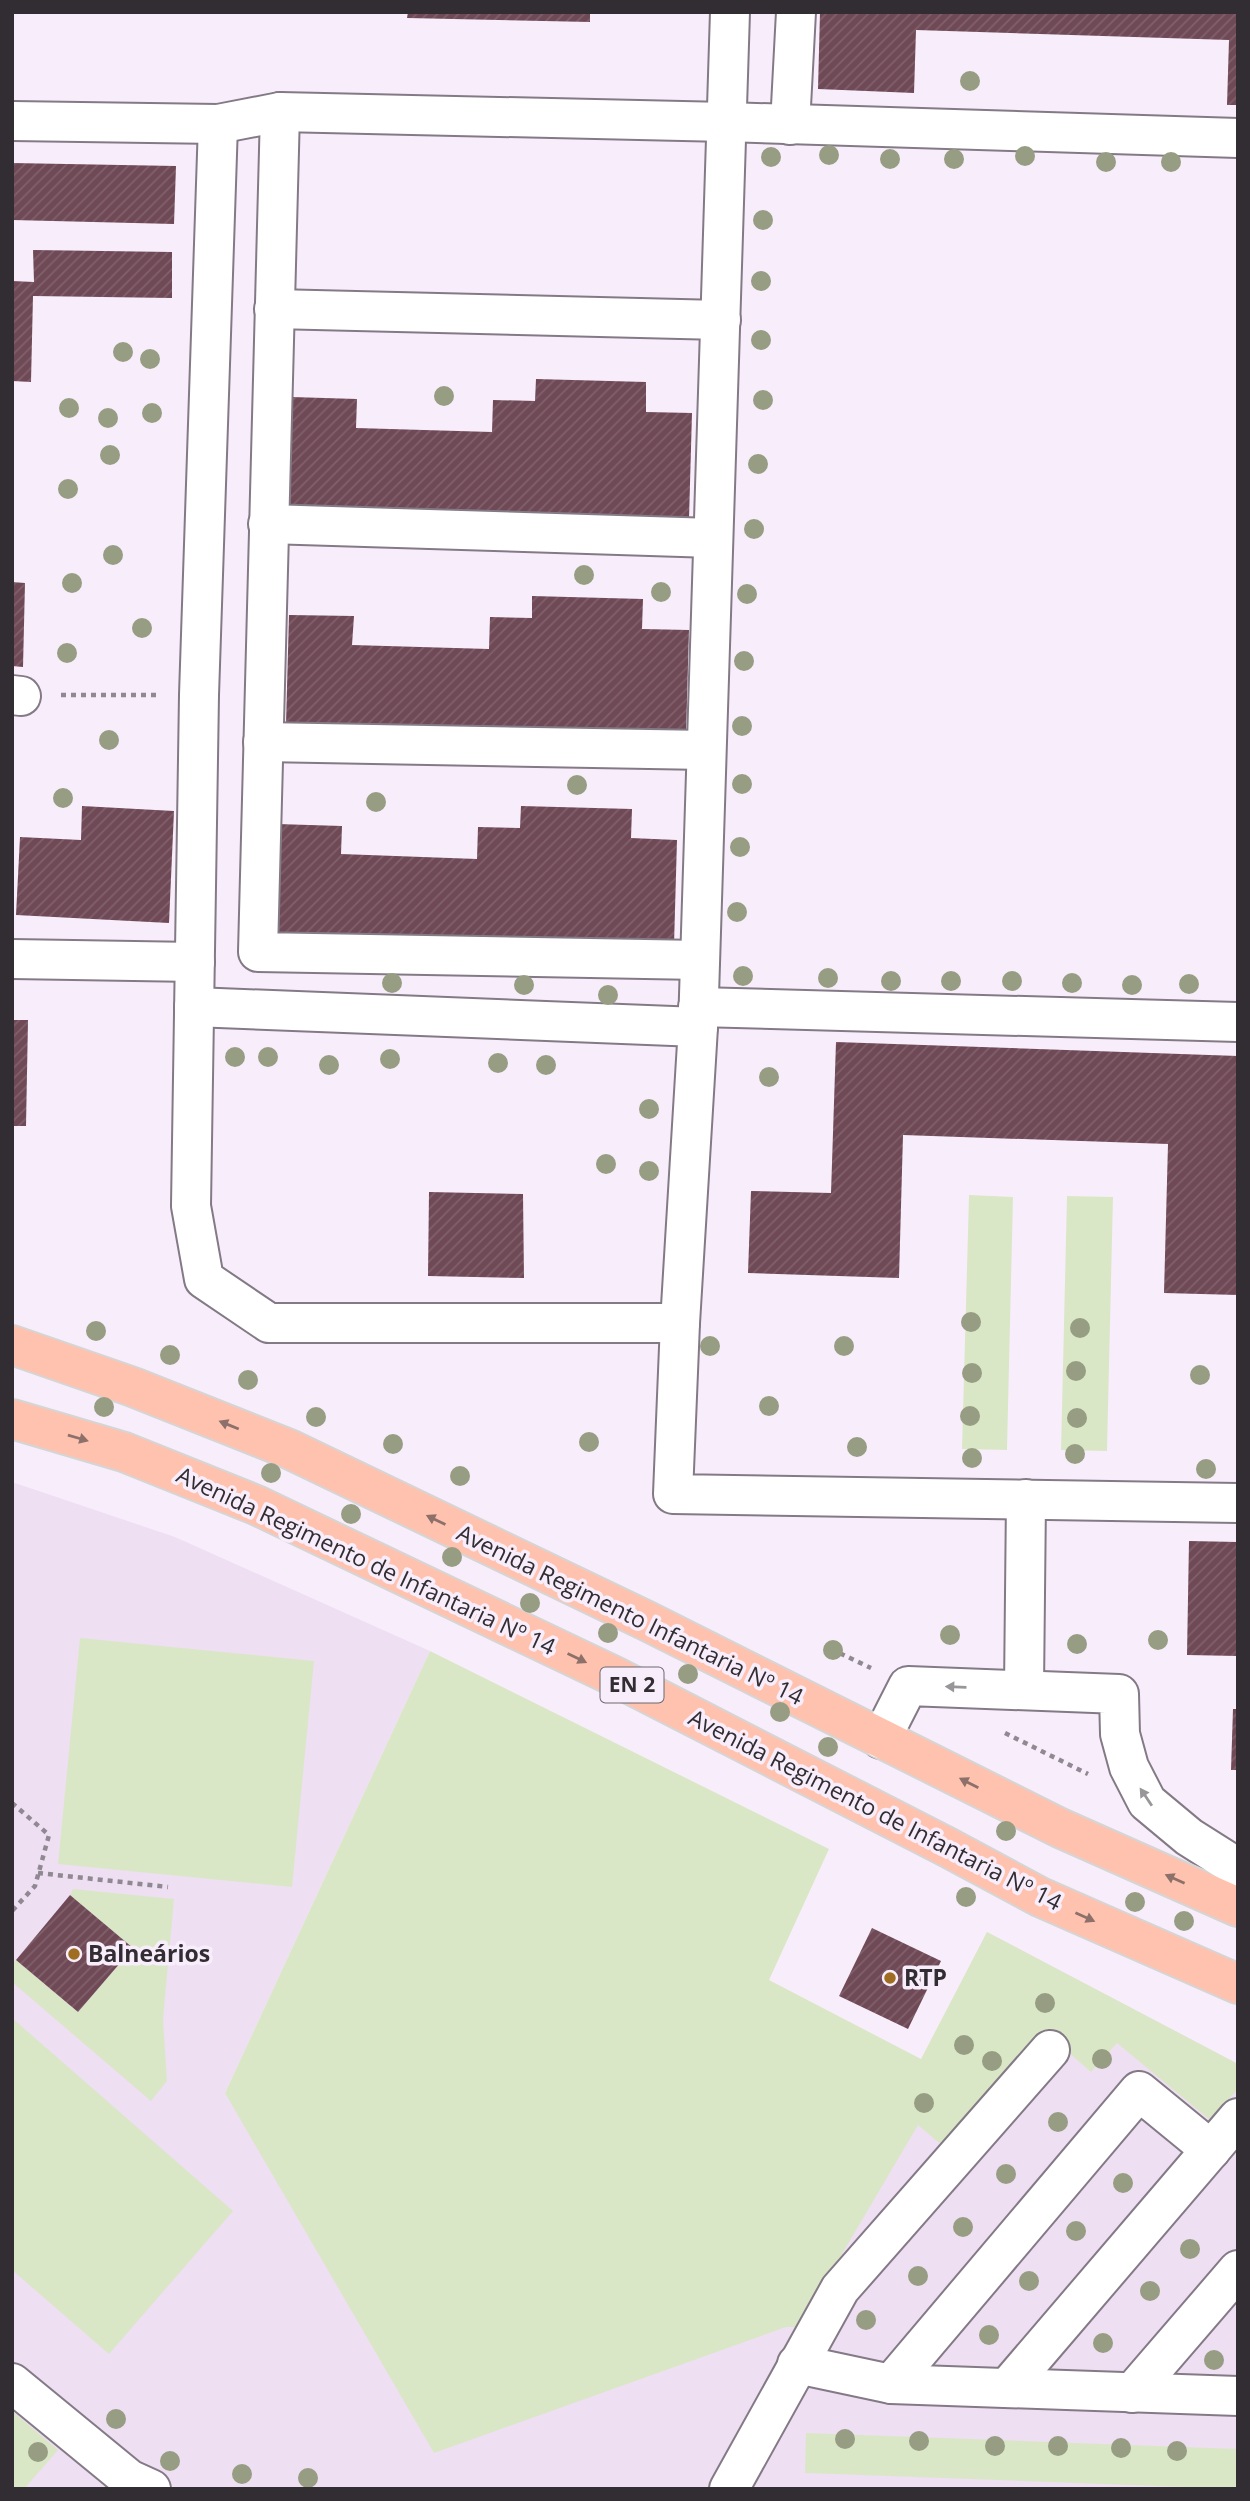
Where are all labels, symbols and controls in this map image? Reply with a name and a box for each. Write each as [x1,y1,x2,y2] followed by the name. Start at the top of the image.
[219,1419,239,1431] one-way arrow
[68,1434,89,1444] one-way arrow
[172,1458,561,1662] street label: Avenida Regimento de Infantaria Nº 14
[426,1514,446,1525] one-way arrow
[452,1516,809,1712] street label: Avenida Regimento Infantaria Nº 14
[567,1653,587,1664] one-way arrow
[600,1668,664,1702] road number: EN 2
[944,1682,966,1693] one-way arrow
[683,1701,1067,1917] street label: Avenida Regimento de Infantaria Nº 14
[959,1777,979,1789] one-way arrow
[1139,1788,1153,1806] one-way arrow
[1165,1873,1186,1884] one-way arrow
[1075,1911,1095,1923] one-way arrow
[88,1937,210,1969] place label: Balneários
[66,1946,82,1962] marker: Balneários
[904,1961,947,1993] place label: RTP
[882,1970,898,1986] marker: RTP

